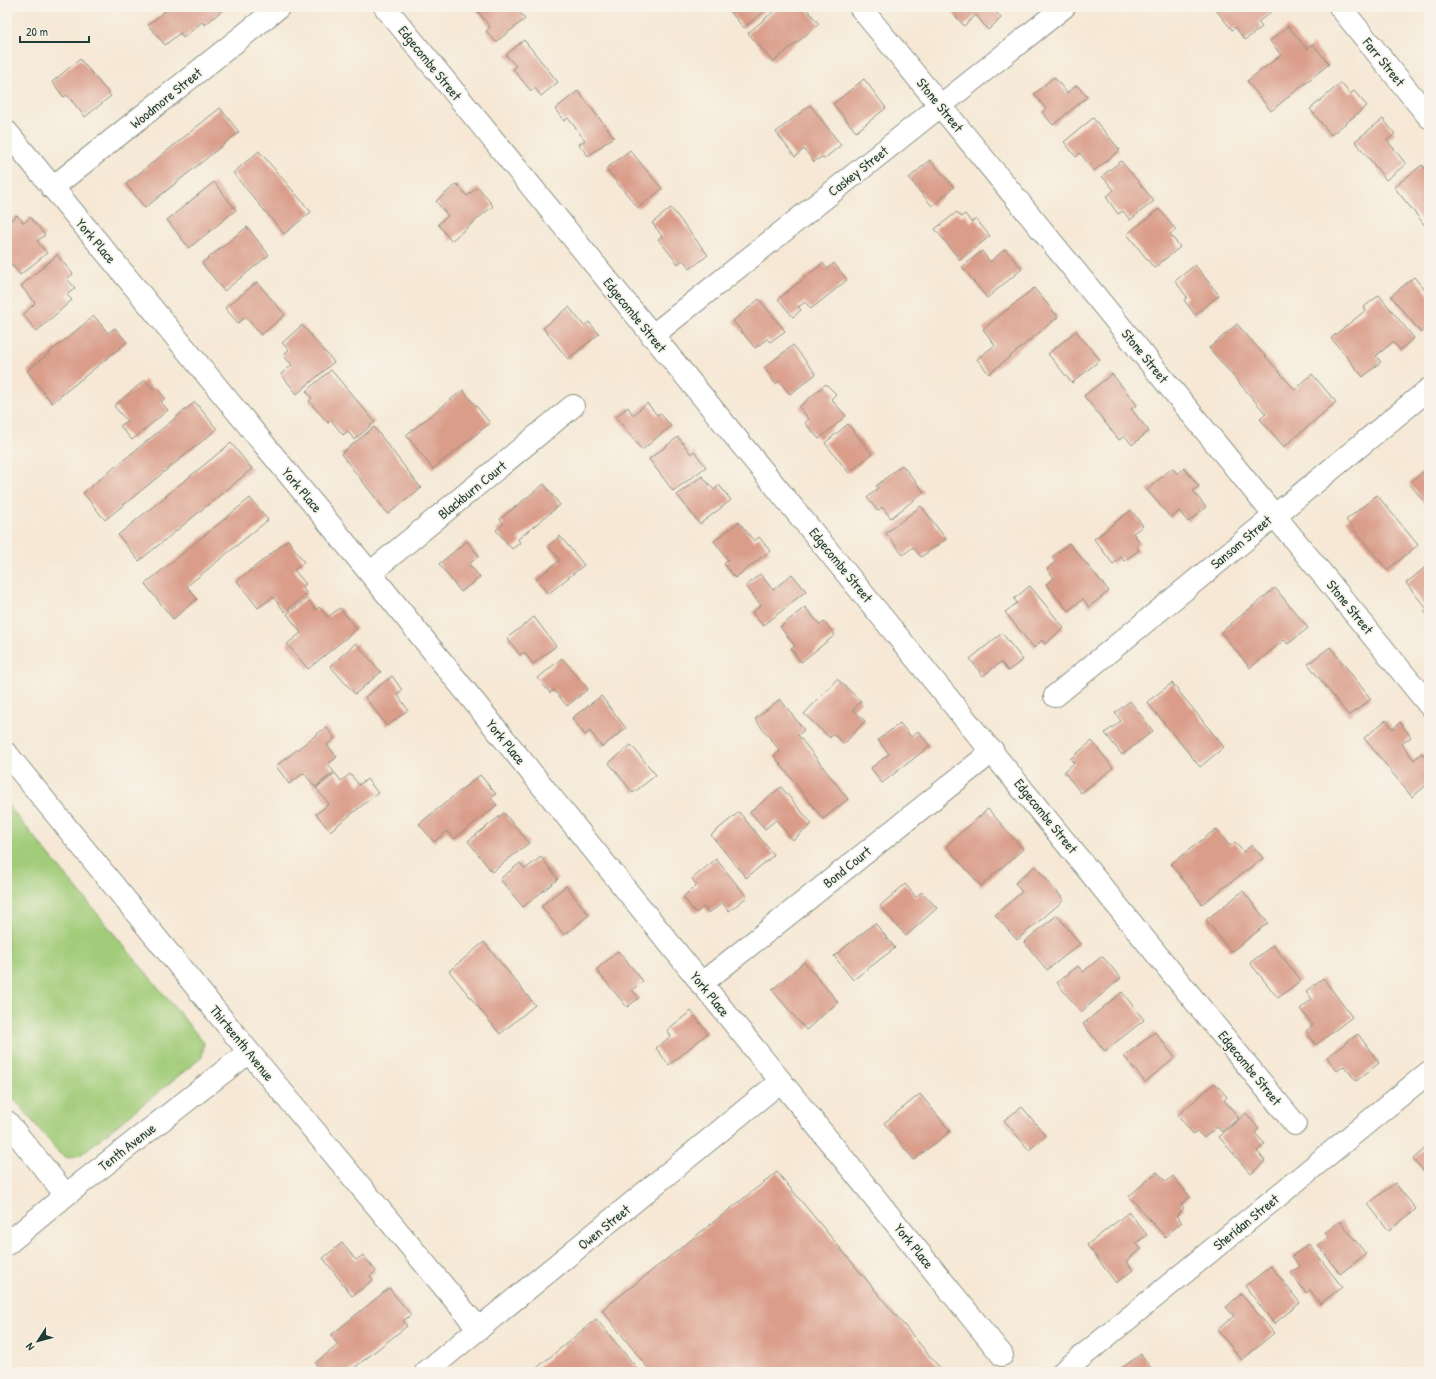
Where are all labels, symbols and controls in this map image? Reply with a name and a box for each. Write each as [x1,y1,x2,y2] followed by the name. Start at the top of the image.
[20,18,89,44] scale bar
[394,21,467,105] street label: Edgecombe Street
[26,23,48,40] text: 20 m
[1358,33,1410,90] street label: Farr Street
[126,63,206,132] street label: Woodmore Street
[913,74,968,136] street label: Stone Street
[824,141,893,201] street label: Caskey Street
[72,214,121,267] street label: York Place
[599,273,672,357] street label: Edgecombe Street
[1118,325,1173,387] street label: Stone Street
[433,456,510,523] street label: Blackburn Court
[278,463,327,516] street label: York Place
[1206,510,1276,573] street label: Sansom Street
[805,523,878,607] street label: Edgecombe Street
[1323,576,1378,638] street label: Stone Street
[482,715,531,769] street label: York Place
[1010,774,1083,858] street label: Edgecombe Street
[819,841,875,892] street label: Bond Court
[686,967,735,1021] street label: York Place
[206,1001,279,1085] street label: Thirteenth Avenue
[1214,1026,1287,1110] street label: Edgecombe Street
[94,1118,160,1175] street label: Tenth Avenue
[1209,1189,1283,1254] street label: Sheridan Street
[574,1200,634,1253] street label: Owen Street
[890,1219,939,1273] street label: York Place
[18,1321,58,1361] north arrow
[22,1340,37,1353] text: N

